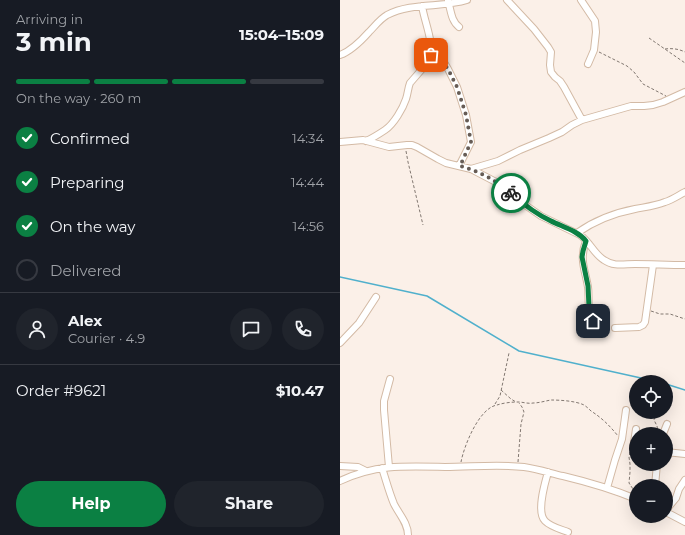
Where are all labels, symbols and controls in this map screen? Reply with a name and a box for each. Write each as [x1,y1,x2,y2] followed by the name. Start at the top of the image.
[16,11,83,27] text: Arriving in
[239,25,324,44] text: 15:04–15:09
[16,26,92,58] text: 3 min
[414,38,448,72] pin
[420,44,442,66] icon: bag
[16,90,141,106] text: On the way · 260 m
[16,127,38,149] icon: check
[50,129,130,148] text: Confirmed
[292,130,324,146] text: 14:34
[16,171,38,193] icon: check
[50,173,125,192] text: Preparing
[491,173,531,213] courier
[291,174,324,190] text: 14:44
[500,182,522,204] icon: bike
[16,215,38,237] icon: check
[50,217,135,236] text: On the way
[293,218,324,234] text: 14:56
[50,261,122,280] text: Delivered
[576,304,610,338] pin
[16,308,58,350] button: person
[230,308,272,350] button: chat
[282,308,324,350] button: phone
[582,310,604,332] icon: home
[68,311,102,330] text: Alex
[68,330,145,346] text: Courier · 4.9
[629,375,673,523] map controls
[629,375,673,419] button: locate
[16,381,106,400] text: Order #9621
[276,381,324,400] text: $10.47
[629,427,673,471] button: +
[629,479,673,523] button: −
[16,481,166,527] button: Help
[174,481,324,527] button: Share

